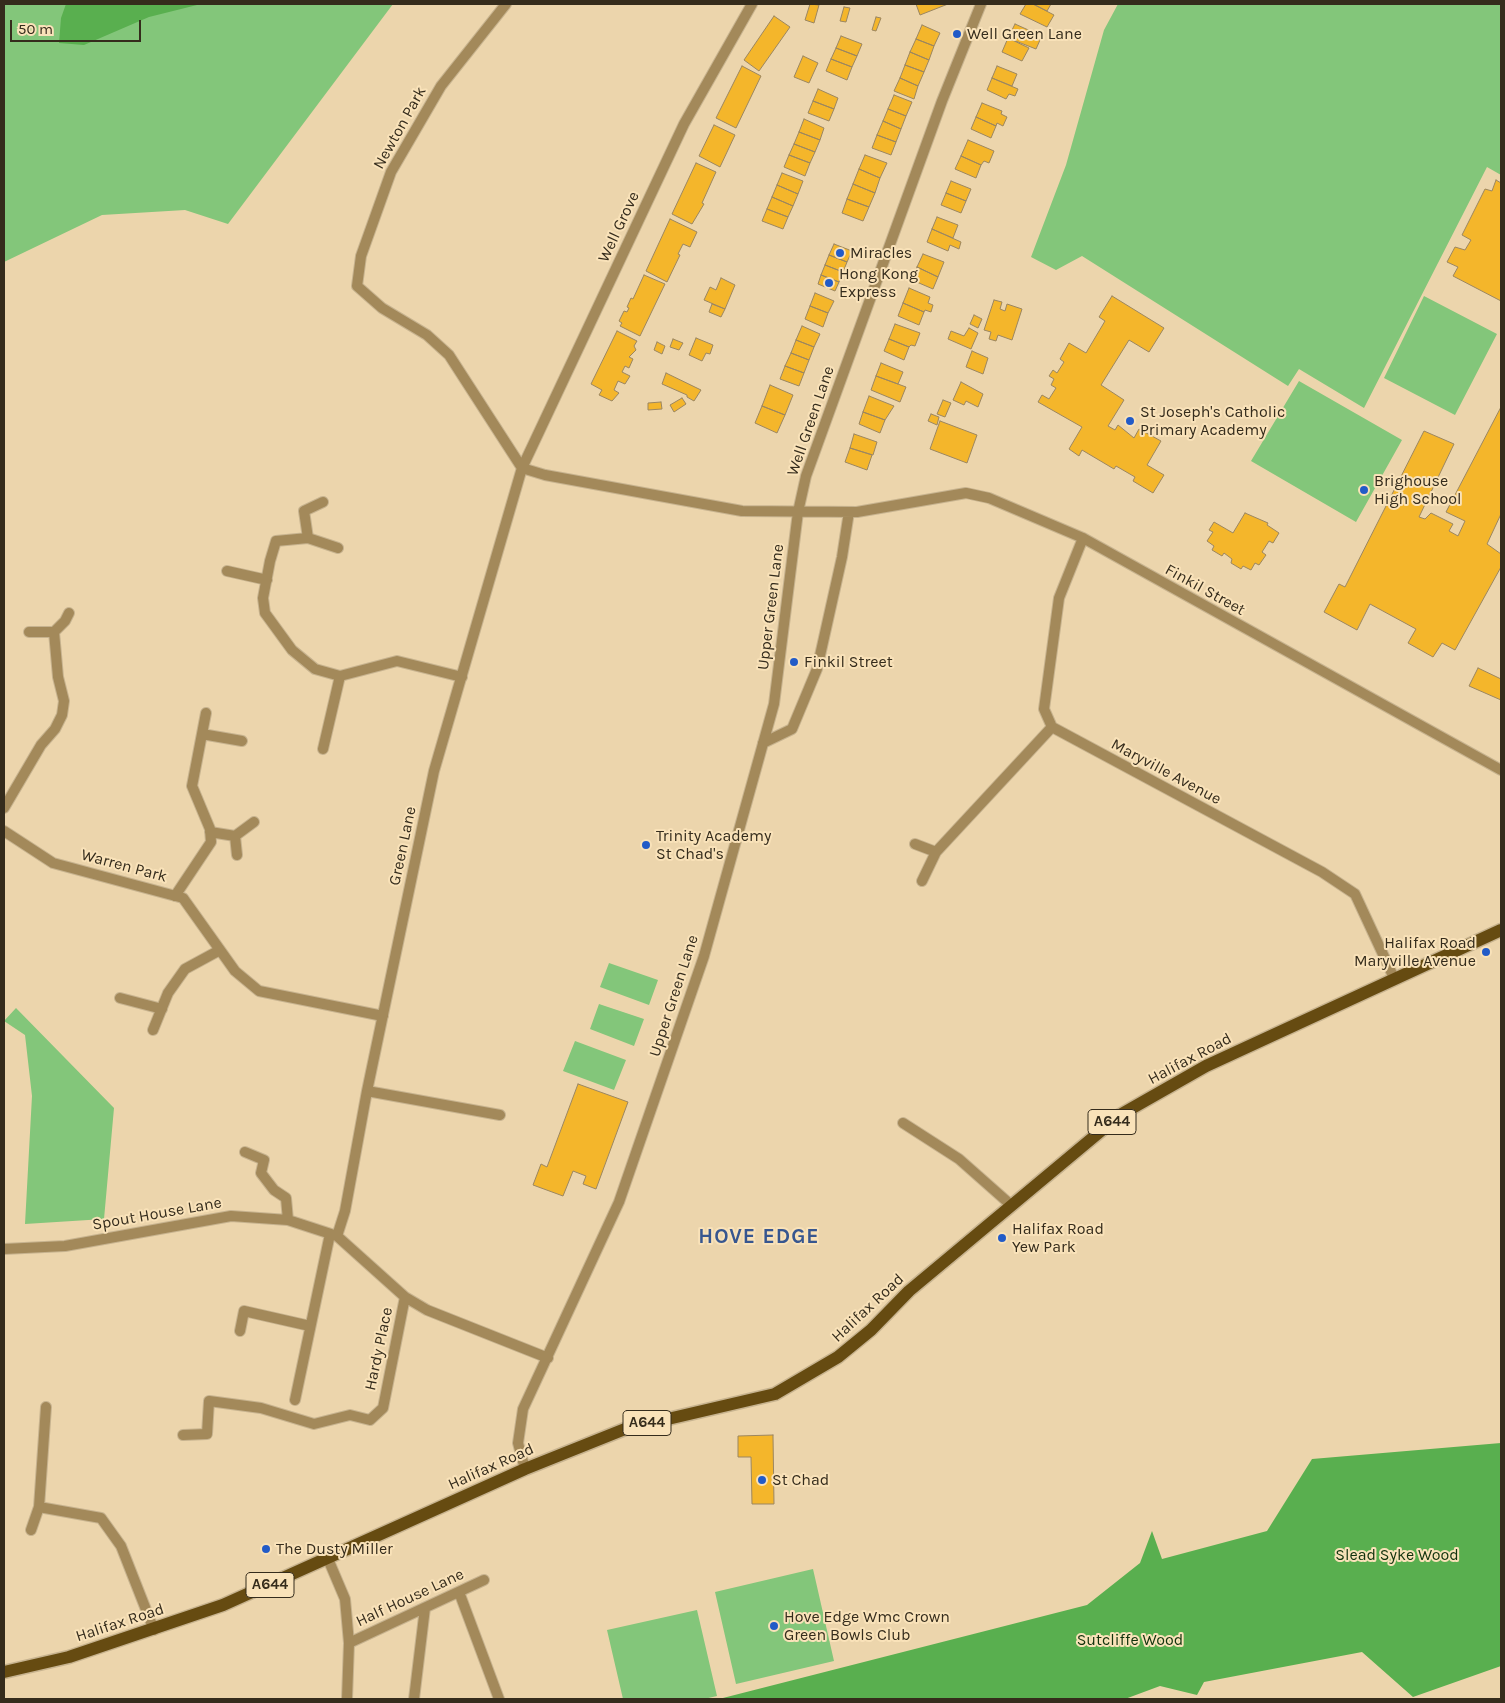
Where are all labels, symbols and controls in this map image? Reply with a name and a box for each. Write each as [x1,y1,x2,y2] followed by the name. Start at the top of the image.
[12,10,144,42] scale bar
[18,20,53,38] text: 50 m
[967,24,1082,44] place label: Well Green Lane
[951,28,963,40] marker: Well Green Lane
[369,83,431,173] street label: Newton Park
[594,189,644,265] street label: Well Grove
[850,243,912,263] place label: Miracles
[834,247,846,259] marker: Miracles
[839,264,918,302] place label: Hong Kong Express
[823,277,835,289] marker: Hong Kong Express
[783,364,839,478] street label: Well Green Lane
[1140,402,1285,440] place label: St Joseph's Catholic Primary Academy
[1124,415,1136,427] marker: St Joseph's Catholic Primary Academy
[1374,471,1462,509] place label: Brighouse High School
[1358,484,1370,496] marker: Brighouse High School
[754,543,788,671] street label: Upper Green Lane
[1162,560,1248,620] street label: Finkil Street
[804,652,893,672] place label: Finkil Street
[788,656,800,668] marker: Finkil Street
[1108,735,1224,809] street label: Maryville Avenue
[385,805,421,887] street label: Green Lane
[656,826,771,864] place label: Trinity Academy St Chad's
[640,839,652,851] marker: Trinity Academy St Chad's
[79,845,169,887] street label: Warren Park
[645,933,703,1059] street label: Upper Green Lane
[1354,933,1476,971] place label: Halifax Road Maryville Avenue
[1480,946,1492,958] marker: Halifax Road Maryville Avenue
[1145,1029,1235,1089] street label: Halifax Road
[1088,1110,1136,1134] road number: A644
[91,1193,223,1235] street label: Spout House Lane
[1012,1219,1104,1257] place label: Halifax Road Yew Park
[697,1224,821,1250] district label: HOVE EDGE
[996,1232,1008,1244] marker: Halifax Road Yew Park
[828,1270,908,1346] street label: Halifax Road
[361,1306,397,1392] street label: Hardy Place
[623,1410,671,1436] road number: A644
[445,1440,537,1494] street label: Halifax Road
[772,1470,829,1490] place label: St Chad
[756,1474,768,1486] marker: St Chad
[276,1539,393,1559] place label: The Dusty Miller
[260,1543,272,1555] marker: The Dusty Miller
[1335,1545,1459,1565] park label: Slead Syke Wood
[353,1565,467,1631] street label: Half House Lane
[246,1572,294,1598] road number: A644
[73,1600,167,1646] street label: Halifax Road
[784,1607,950,1645] place label: Hove Edge Wmc Crown Green Bowls Club
[768,1620,780,1632] marker: Hove Edge Wmc Crown Green Bowls Club
[1077,1630,1183,1650] park label: Sutcliffe Wood

